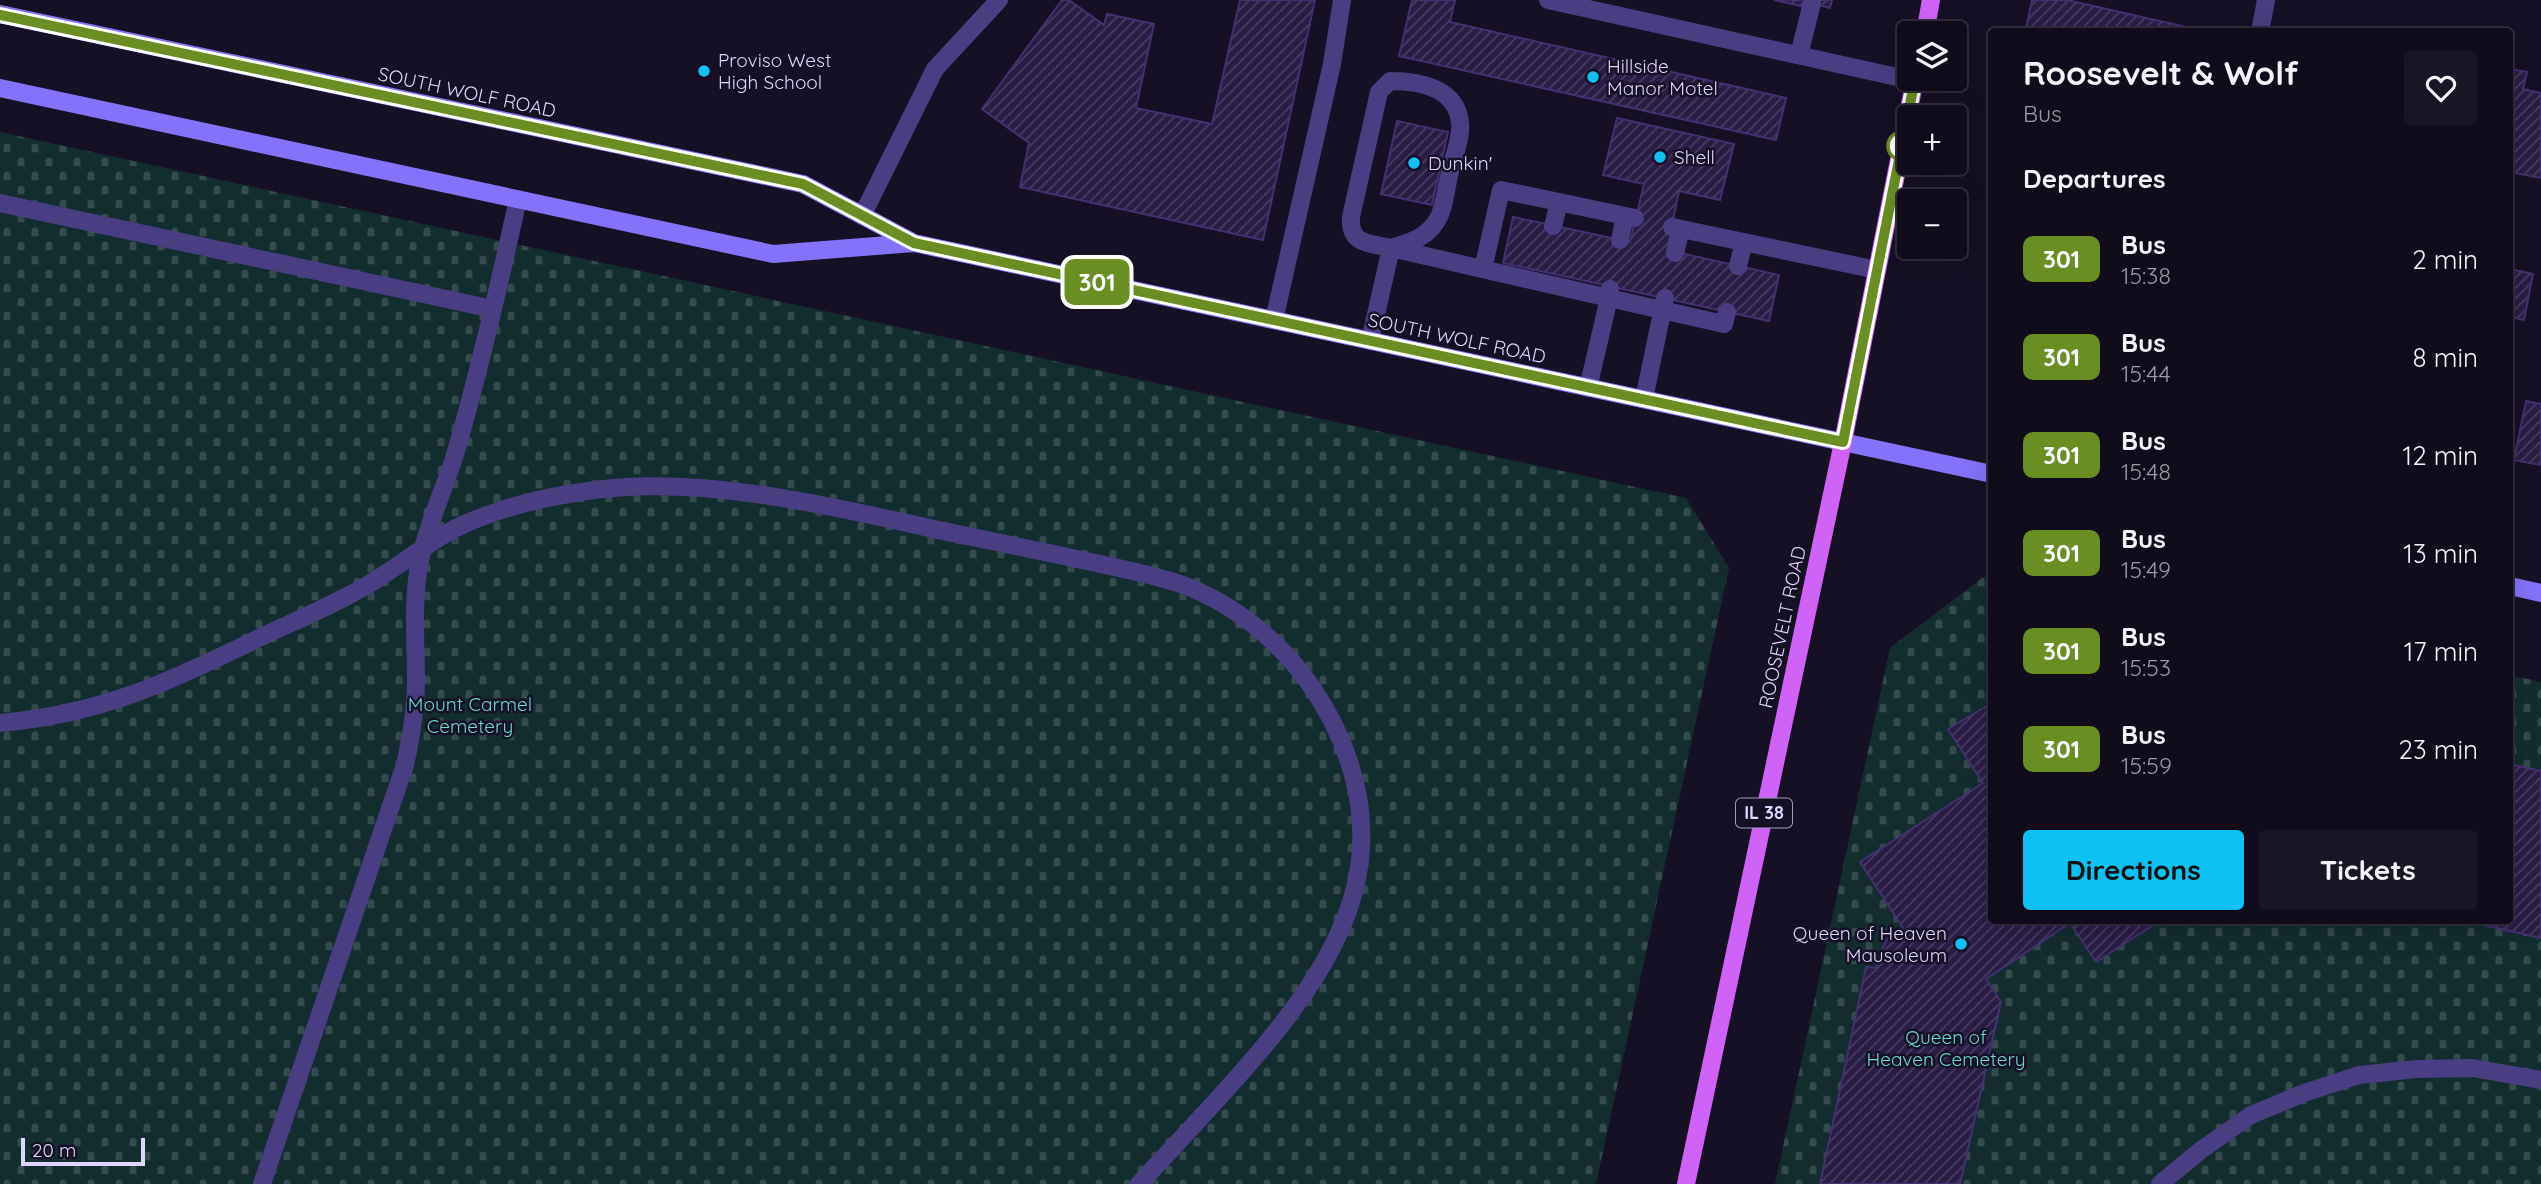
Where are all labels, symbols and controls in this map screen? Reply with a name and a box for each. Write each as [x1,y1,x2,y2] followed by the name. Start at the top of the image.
[1897,21,1967,259] map controls
[1897,21,1967,91] button: layers
[718,48,831,94] place label: Proviso West High School
[2404,51,2478,125] button: heart
[2023,52,2298,93] text: Roosevelt & Wolf
[1607,54,1718,100] place label: Hillside Manor Motel
[376,61,558,123] street label: SOUTH WOLF ROAD
[696,63,712,79] marker: Proviso West High School
[1585,69,1601,85] marker: Hillside Manor Motel
[2023,99,2062,128] text: Bus
[1897,105,1967,175] button: +
[1887,131,1917,161] unlabelled marker
[1674,145,1715,169] place label: Shell
[1652,149,1668,165] marker: Shell
[1428,151,1492,175] place label: Dunkin'
[1406,155,1422,171] marker: Dunkin'
[2023,162,2166,195] text: Departures
[1897,189,1967,259] button: −
[2121,228,2166,261] text: Bus
[2412,243,2478,276] text: 2 min
[2043,244,2080,274] text: 301
[1057,259,1137,305] line badge: 301
[2121,261,2171,290] text: 15:38
[1079,267,1115,297] text: 301
[1366,307,1548,369] street label: SOUTH WOLF ROAD
[2121,326,2166,359] text: Bus
[2413,341,2478,374] text: 8 min
[2043,342,2080,372] text: 301
[2121,359,2171,388] text: 15:44
[2121,424,2166,457] text: Bus
[2403,439,2478,472] text: 12 min
[2043,440,2080,470] text: 301
[2121,457,2171,486] text: 15:48
[2121,522,2166,555] text: Bus
[2403,537,2478,570] text: 13 min
[2043,538,2080,568] text: 301
[1753,544,1811,710] street label: ROOSEVELT ROAD
[2121,555,2171,584] text: 15:49
[2121,620,2166,653] text: Bus
[2404,635,2478,668] text: 17 min
[2043,636,2080,666] text: 301
[2121,653,2171,682] text: 15:53
[408,692,532,738] park label: Mount Carmel Cemetery
[2121,718,2166,751] text: Bus
[2399,733,2478,766] text: 23 min
[2043,734,2080,764] text: 301
[2121,751,2172,780] text: 15:59
[1736,798,1792,828] road number: IL 38
[2023,830,2244,910] button: Directions
[2258,830,2478,910] button: Tickets
[1793,921,1947,967] place label: Queen of Heaven Mausoleum
[1953,936,1969,952] marker: Queen of Heaven Mausoleum
[1866,1025,2026,1071] park label: Queen of Heaven Cemetery
[21,1135,145,1167] scale bar
[32,1138,76,1162] text: 20 m

